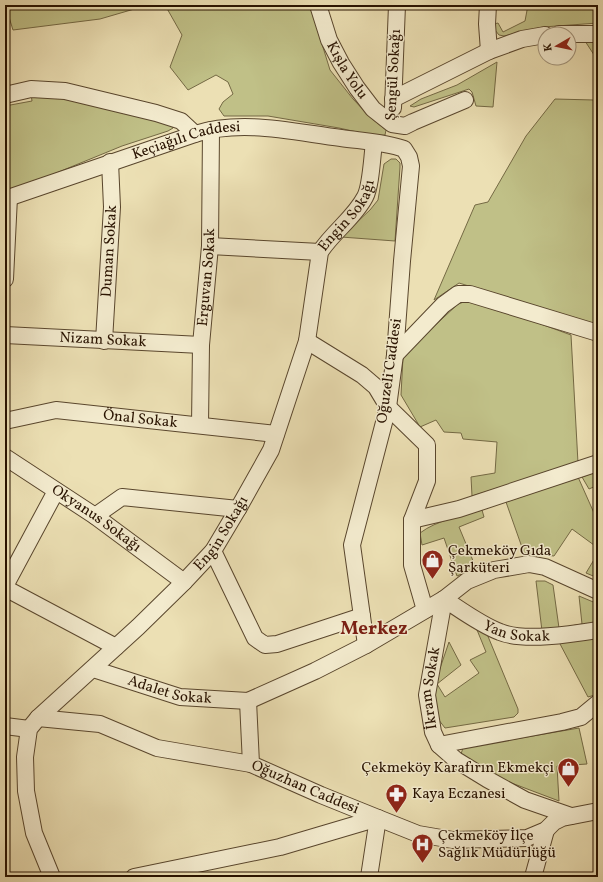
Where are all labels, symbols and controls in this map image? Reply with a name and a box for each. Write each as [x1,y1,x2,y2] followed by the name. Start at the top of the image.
[537,26,577,66] north arrow
[381,29,407,121] street label: Şengül Sokağı
[321,38,373,104] street label: Kışla Yolu
[541,42,557,52] text: K
[129,117,241,165] street label: Keçiağılı Caddesi
[313,178,380,256] street label: Engin Sokağı
[96,205,123,298] street label: Duman Sokak
[192,228,221,327] street label: Erguvan Sokak
[372,317,408,425] street label: Oğuzeli Caddesi
[59,327,147,353] street label: Nizam Sokak
[102,405,179,434] street label: Önal Sokak
[47,480,146,557] street label: Okyanus Sokağı
[189,492,254,576] street label: Engin Sokağı
[448,541,551,579] place label: Çekmeköy Gıda Şarküteri
[419,547,445,580] shop icon: Çekmeköy Gıda Şarküteri
[479,615,550,647] street label: Yan Sokak
[340,616,408,642] district label: Merkez
[416,645,446,731] street label: İkram Sokak
[125,670,212,709] street label: Adalet Sokak
[248,755,362,820] street label: Oğuzhan Caddesi
[556,755,582,788] shop icon: Çekmeköy Karafırın Ekmekçi
[362,758,554,779] place label: Çekmeköy Karafırın Ekmekçi
[383,781,409,814] pharmacy icon: Kaya Eczanesi
[412,784,505,805] place label: Kaya Eczanesi
[438,826,556,864] place label: Çekmeköy İlçe Sağlık Müdürlüğü
[410,832,436,865] hospital icon: Çekmeköy İlçe Sağlık Müdürlüğü

